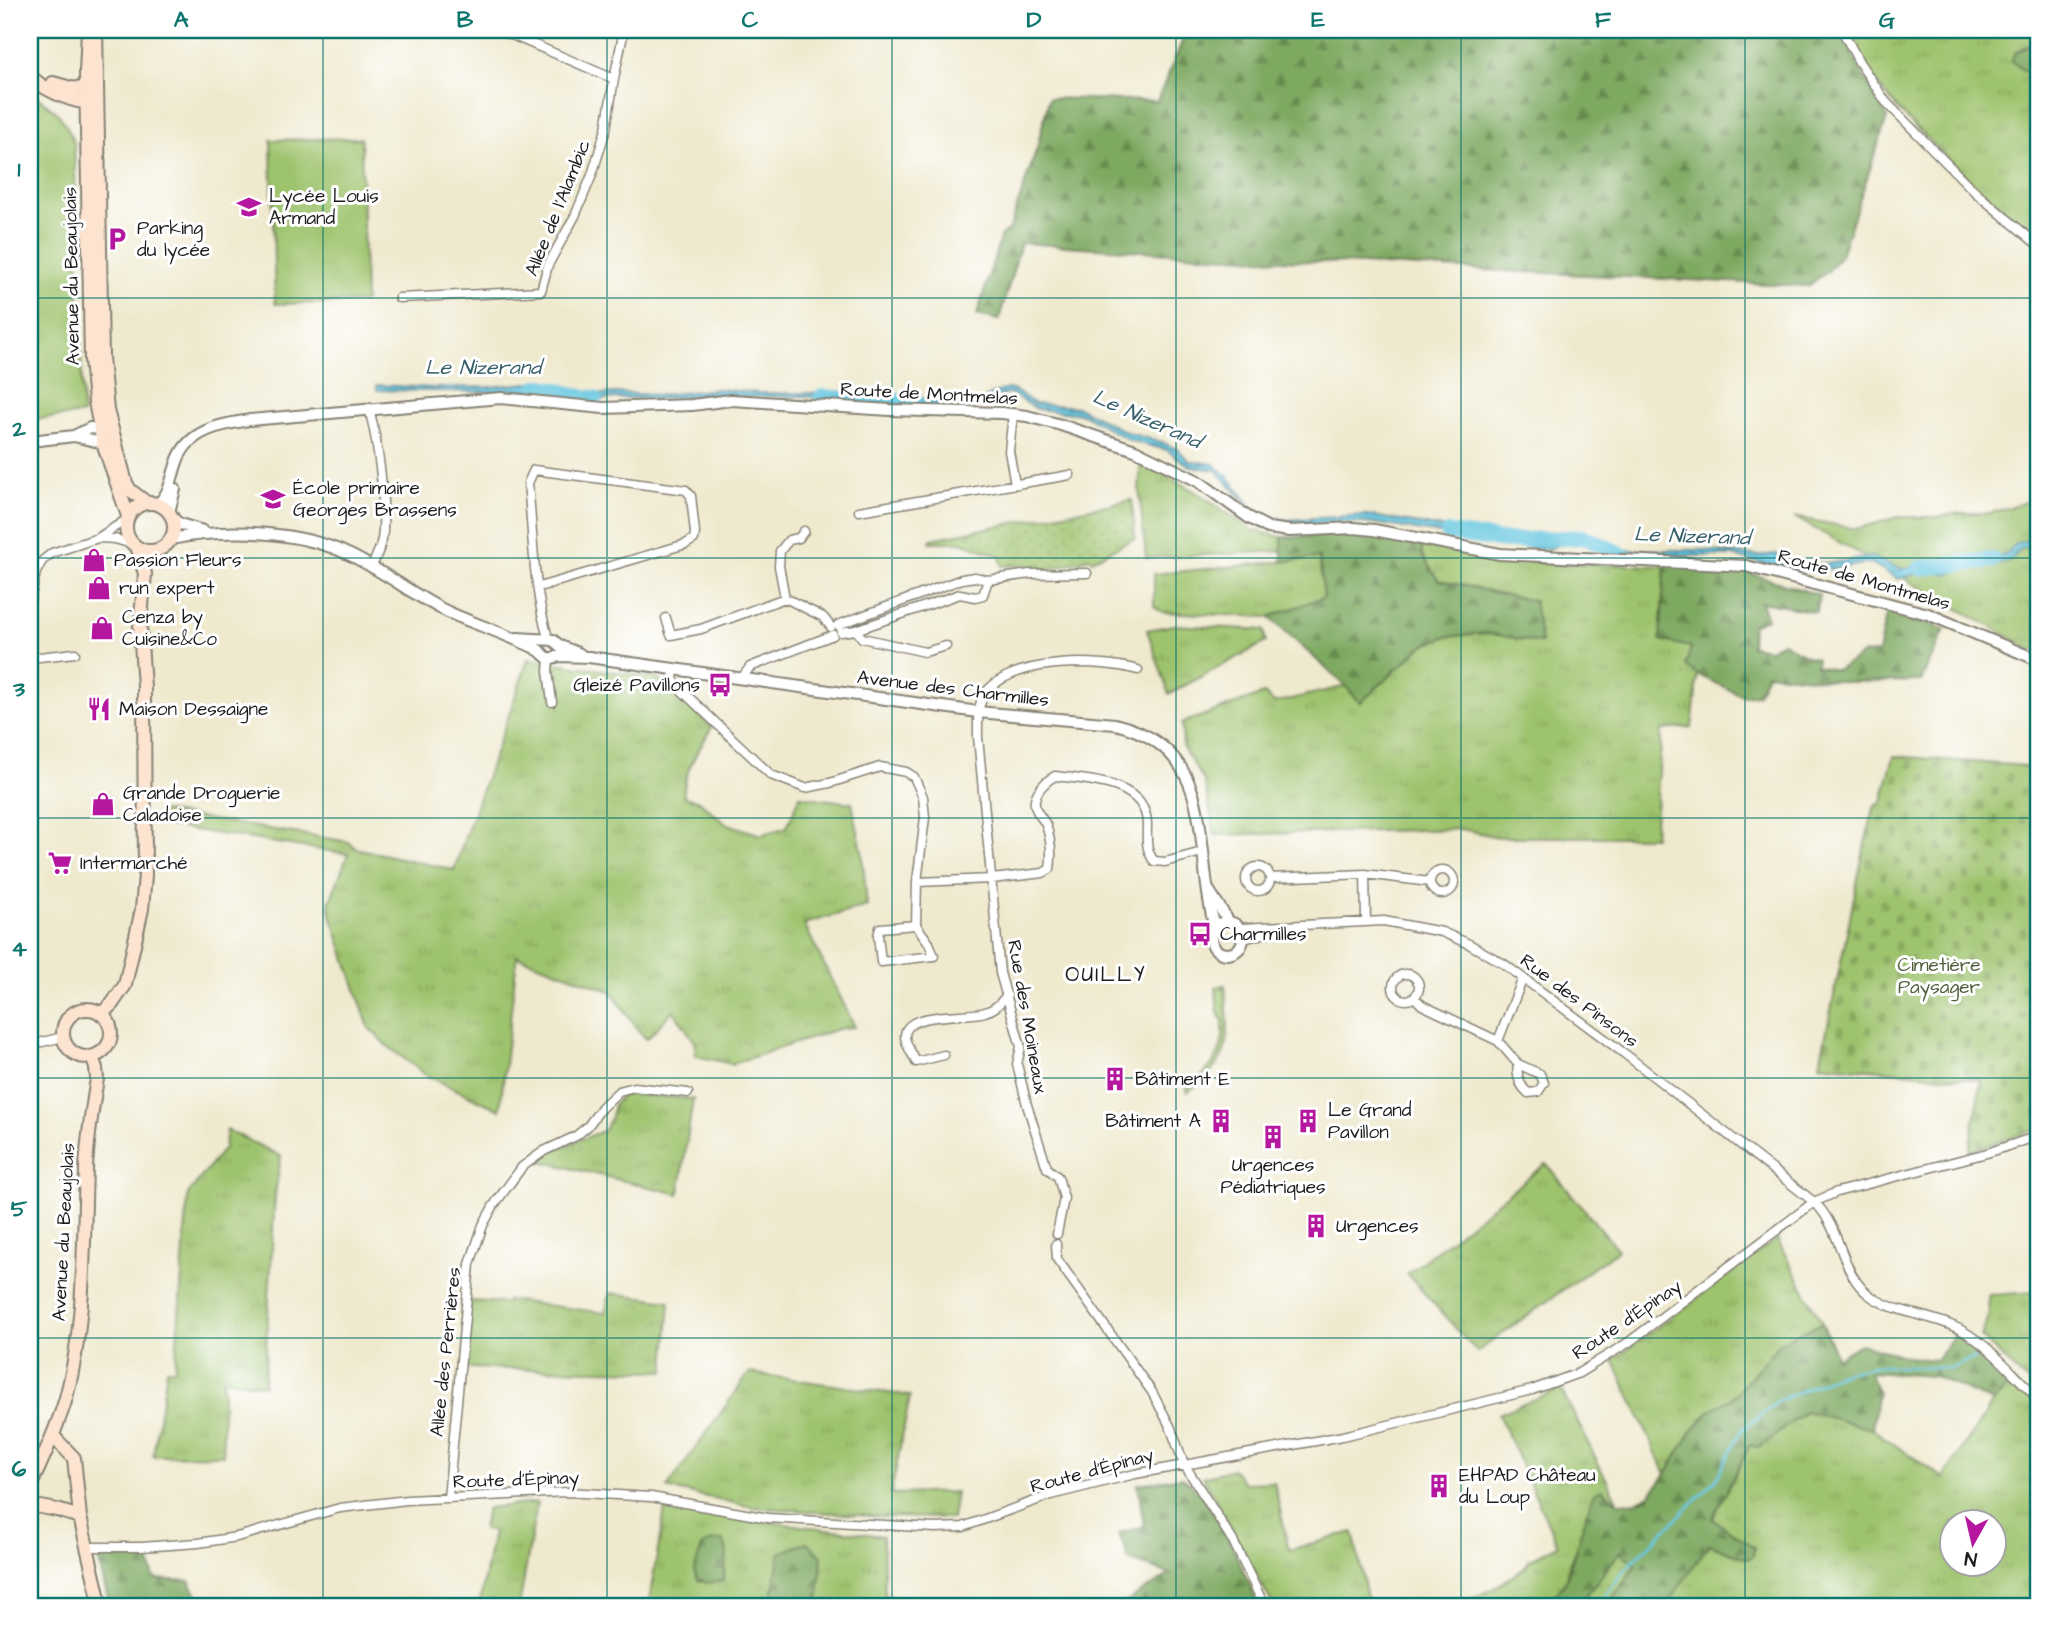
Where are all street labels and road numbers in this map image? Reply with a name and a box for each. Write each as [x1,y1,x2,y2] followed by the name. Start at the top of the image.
[518,136,598,280] street label: Allée de l'Alambic
[57,186,87,366] street label: Avenue du Beaujolais
[839,376,1019,412] street label: Route de Montmelas
[1775,543,1953,617] street label: Route de Montmelas
[856,664,1050,714] street label: Avenue des Charmilles
[1000,938,1054,1096] street label: Rue des Moineaux
[1514,947,1644,1055] street label: Rue des Pinsons
[46,1142,82,1322] street label: Avenue du Beaujolais
[424,1266,468,1438] street label: Allée des Perrières
[1567,1273,1688,1367] street label: Route d'Épinay
[1027,1441,1157,1501] street label: Route d'Épinay
[452,1464,580,1497] street label: Route d'Épinay

